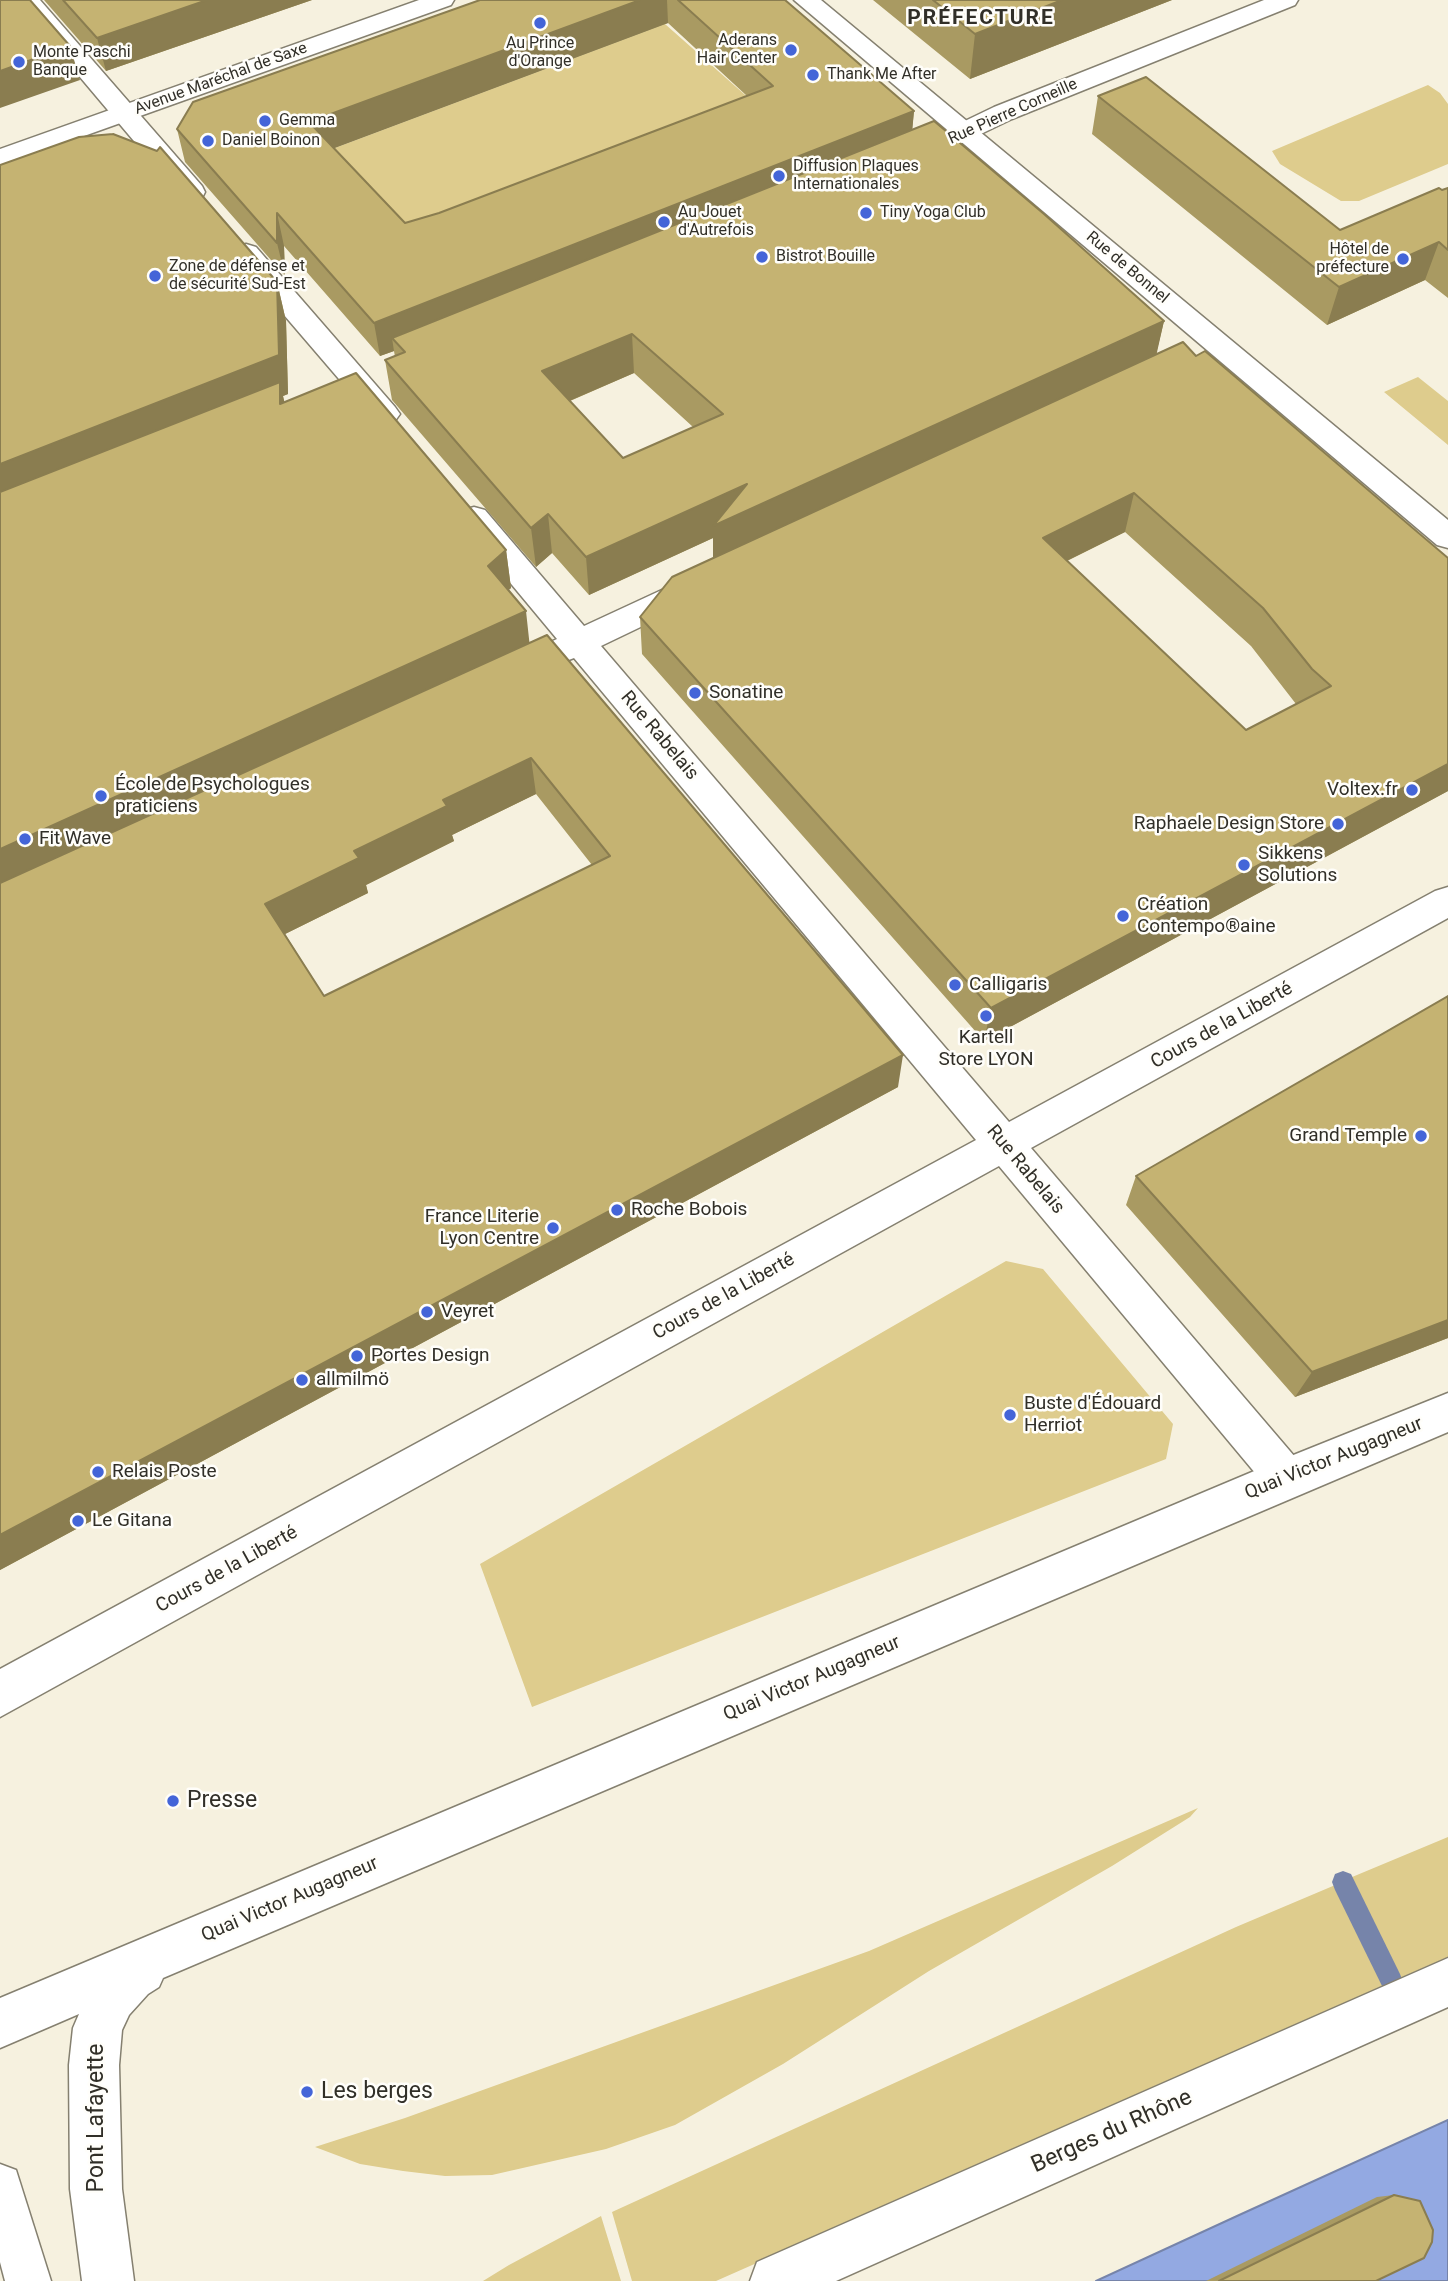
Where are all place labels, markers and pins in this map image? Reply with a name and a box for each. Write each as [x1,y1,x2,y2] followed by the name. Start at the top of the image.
[532,15,548,31] marker: Au Prince d'Orange
[697,31,777,69] place label: Aderans Hair Center
[506,34,574,72] place label: Au Prince d'Orange
[783,42,799,58] marker: Aderans Hair Center
[33,43,131,81] place label: Monte Paschi Banque
[11,54,27,70] marker: Monte Paschi Banque
[827,65,937,85] place label: Thank Me After
[805,67,821,83] marker: Thank Me After
[279,111,335,131] place label: Gemma
[257,113,273,129] marker: Gemma
[222,131,320,151] place label: Daniel Boinon
[200,133,216,149] marker: Daniel Boinon
[793,157,919,195] place label: Diffusion Plaques Internationales
[771,168,787,184] marker: Diffusion Plaques Internationales
[678,203,754,241] place label: Au Jouet d'Autrefois
[880,203,986,223] place label: Tiny Yoga Club
[858,205,874,221] marker: Tiny Yoga Club
[656,214,672,230] marker: Au Jouet d'Autrefois
[1316,240,1389,278] place label: Hôtel de préfecture
[776,247,875,267] place label: Bistrot Bouille
[754,249,770,265] marker: Bistrot Bouille
[1395,251,1411,267] marker: Hôtel de préfecture
[169,257,306,295] place label: Zone de défense et de sécurité Sud-Est
[147,268,163,284] marker: Zone de défense et de sécurité Sud-Est
[709,682,783,704] place label: Sonatine
[687,685,703,701] marker: Sonatine
[115,774,310,818] place label: École de Psychologues praticiens
[1327,779,1398,801] place label: Voltex.fr
[1404,782,1420,798] marker: Voltex.fr
[93,788,109,804] marker: École de Psychologues praticiens
[1134,813,1324,835] place label: Raphaele Design Store
[1330,816,1346,832] marker: Raphaele Design Store
[39,828,111,850] place label: Fit Wave
[17,831,33,847] marker: Fit Wave
[1258,843,1337,887] place label: Sikkens Solutions
[1236,857,1252,873] marker: Sikkens Solutions
[1137,894,1276,938] place label: Création Contempo®aine
[1115,908,1131,924] marker: Création Contempo®aine
[969,974,1047,996] place label: Calligaris
[947,977,963,993] marker: Calligaris
[978,1008,994,1024] marker: Kartell Store LYON
[939,1027,1033,1071] place label: Kartell Store LYON
[1289,1125,1407,1147] place label: Grand Temple
[1413,1128,1429,1144] marker: Grand Temple
[631,1199,747,1221] place label: Roche Bobois
[609,1202,625,1218] marker: Roche Bobois
[425,1206,539,1250] place label: France Literie Lyon Centre
[545,1220,561,1236] marker: France Literie Lyon Centre
[441,1301,494,1323] place label: Veyret
[419,1304,435,1320] marker: Veyret
[371,1345,490,1367] place label: Portes Design
[349,1348,365,1364] marker: Portes Design
[316,1369,389,1391] place label: allmilmö
[294,1372,310,1388] marker: allmilmö
[1024,1393,1161,1437] place label: Buste d'Édouard Herriot
[1002,1407,1018,1423] marker: Buste d'Édouard Herriot
[112,1461,217,1483] place label: Relais Poste
[90,1464,106,1480] marker: Relais Poste
[92,1510,172,1532] place label: Le Gitana
[70,1513,86,1529] marker: Le Gitana
[187,1787,257,1815] place label: Presse
[165,1793,181,1809] marker: Presse
[321,2078,433,2106] place label: Les berges
[299,2084,315,2100] marker: Les berges

